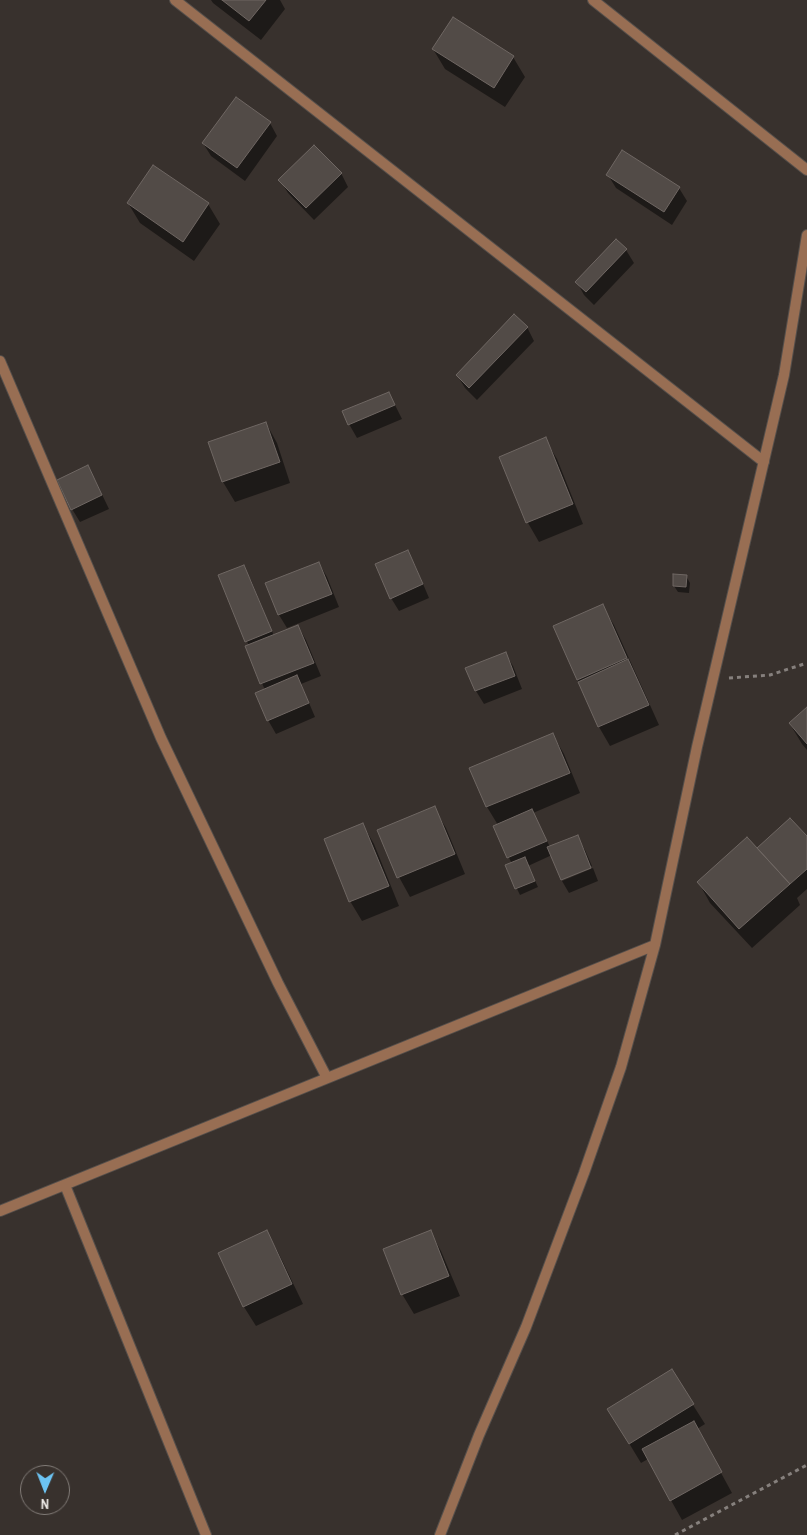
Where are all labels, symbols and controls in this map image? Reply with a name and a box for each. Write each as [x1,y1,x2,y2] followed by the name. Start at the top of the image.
[20,1465,70,1515] north arrow
[40,1495,49,1513] text: N

